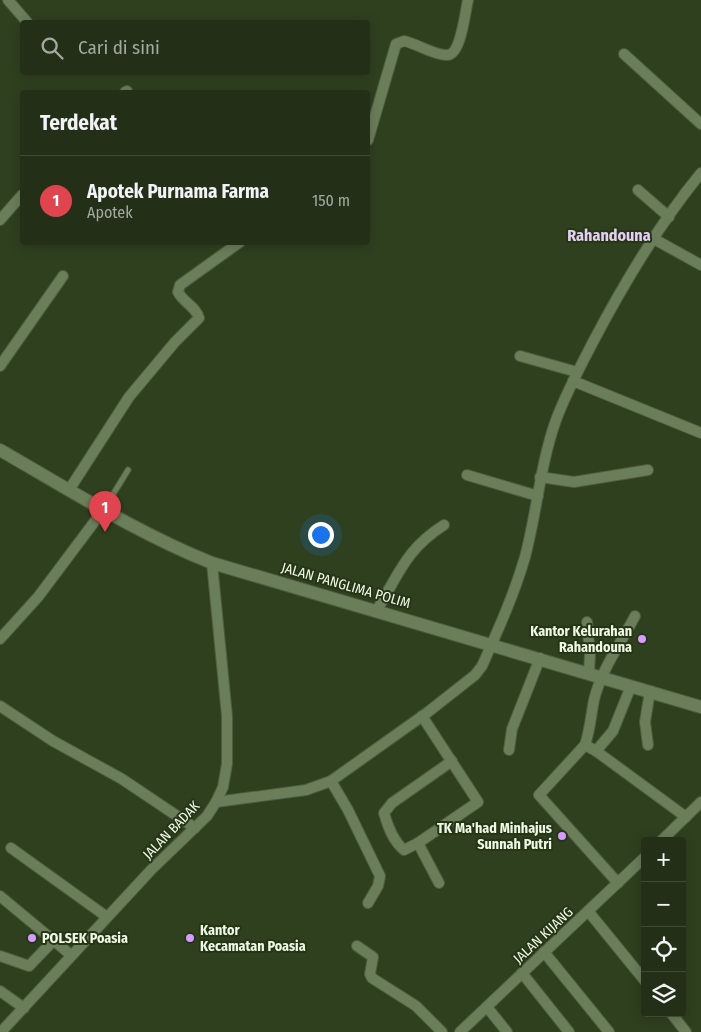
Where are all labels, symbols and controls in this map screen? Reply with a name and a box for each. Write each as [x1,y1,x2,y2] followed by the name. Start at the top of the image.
[20,20,370,75] search box
[38,34,66,62] icon: search
[78,36,160,59] text: Cari di sini
[40,110,117,136] text: Terdekat
[87,180,269,203] text: Apotek Purnama Farma
[53,191,59,210] text: 1
[312,191,350,210] text: 150 m
[87,203,133,222] text: Apotek
[567,226,651,245] district label: Rahandouna
[89,491,121,532] pin: 1
[308,522,334,548] your location
[279,559,412,612] street label: JALAN PANGLIMA POLIM
[530,623,632,656] place label: Kantor Kelurahan Rahandouna
[636,633,648,645] marker: Kantor Kelurahan Rahandouna
[139,797,204,863] street label: JALAN BADAK
[437,820,552,853] place label: TK Ma'had Minhajus Sunnah Putri
[556,830,568,842] marker: TK Ma'had Minhajus Sunnah Putri
[641,837,686,1017] map controls
[641,837,686,882] button: +
[641,882,686,927] button: −
[510,903,577,967] street label: JALAN KIJANG
[200,922,306,955] place label: Kantor Kecamatan Poasia
[641,927,686,972] button: locate
[42,930,128,947] place label: POLSEK Poasia
[26,932,38,944] marker: POLSEK Poasia
[184,932,196,944] marker: Kantor Kecamatan Poasia
[641,972,686,1017] button: layers

